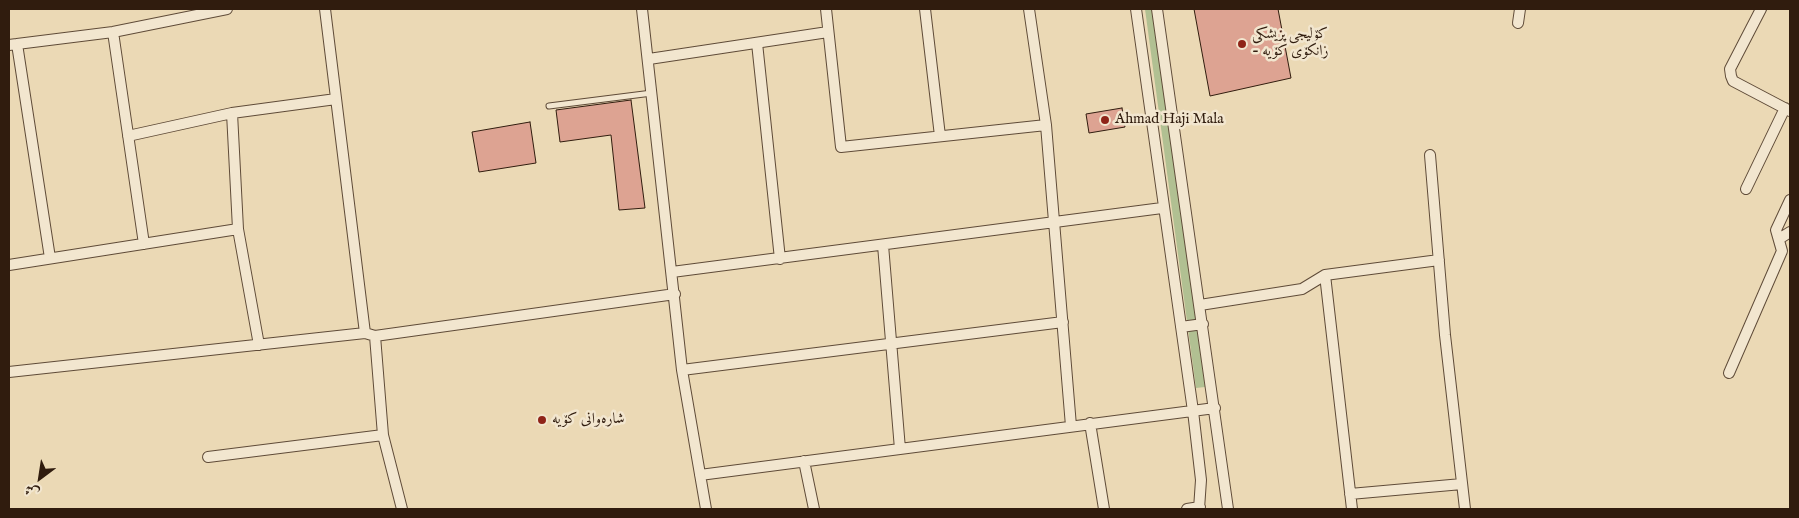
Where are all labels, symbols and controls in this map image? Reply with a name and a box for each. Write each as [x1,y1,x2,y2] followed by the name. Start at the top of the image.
[1252,26,1328,61] place label: کۆلیجی پزیشکی - زانکۆی کۆیە
[1236,38,1248,50] marker: کۆلیجی پزیشکی - زانکۆی کۆیە
[1115,111,1224,129] place label: Ahmad Haji Mala
[1099,114,1111,126] marker: Ahmad Haji Mala
[552,411,624,429] place label: شارەوانی کۆیە
[536,414,548,426] marker: شارەوانی کۆیە
[15,453,65,503] north arrow
[22,480,43,502] text: ش

